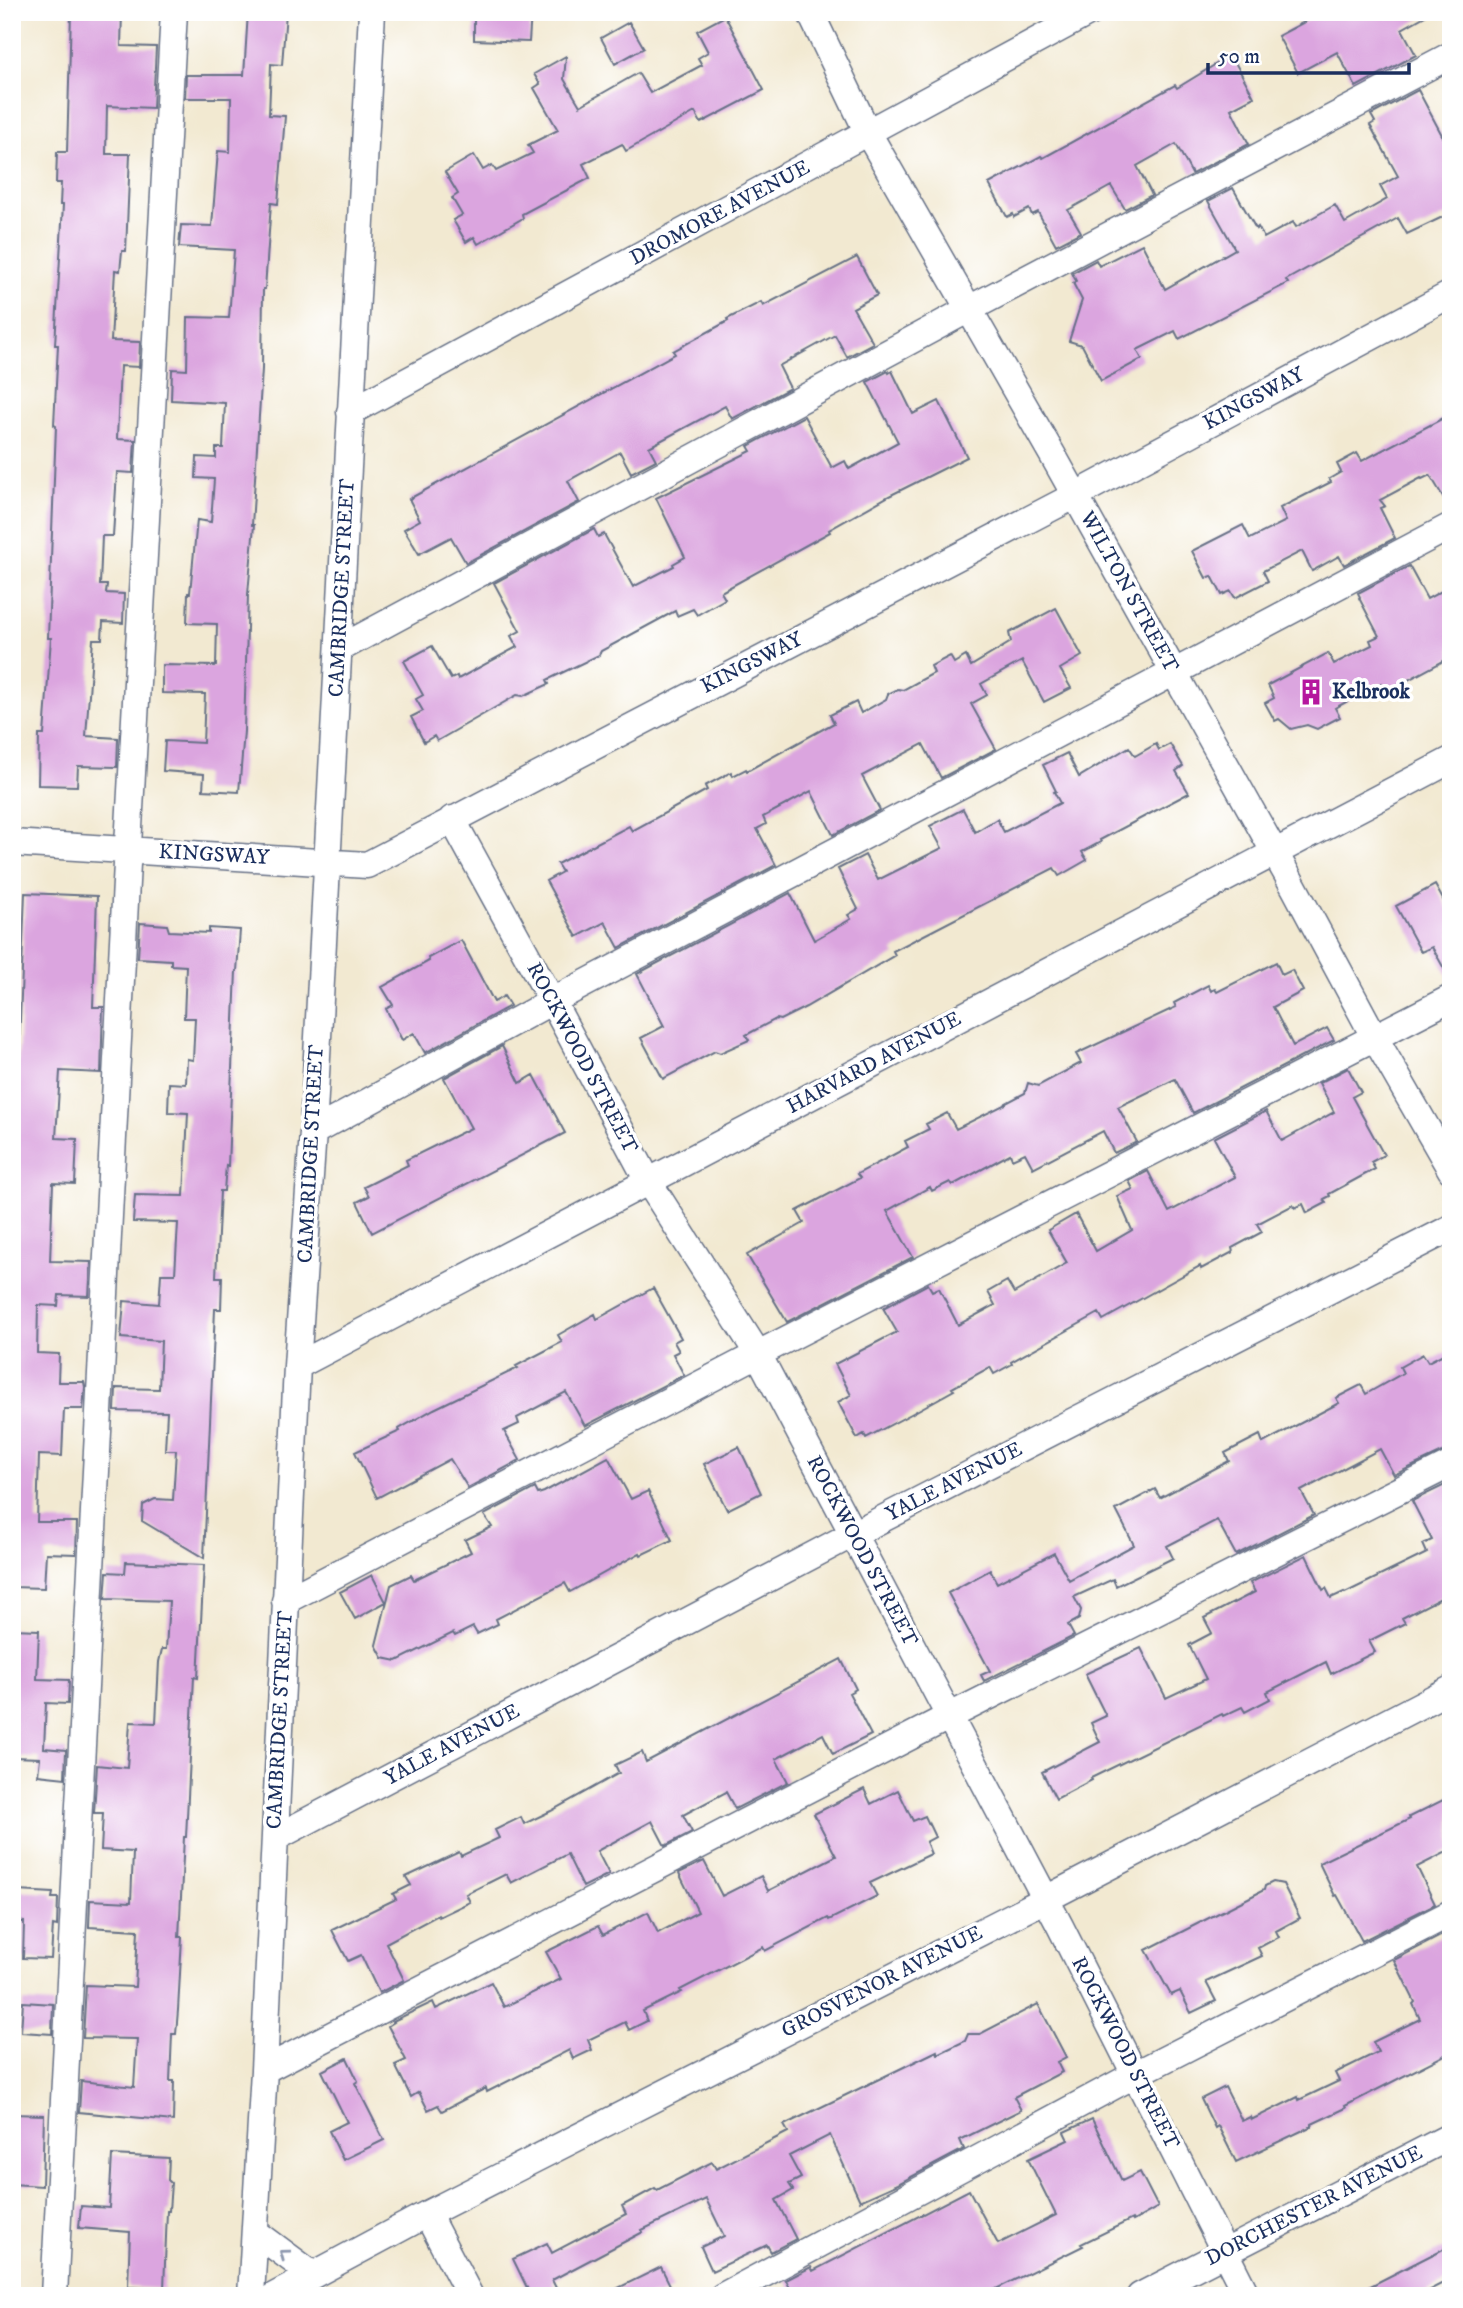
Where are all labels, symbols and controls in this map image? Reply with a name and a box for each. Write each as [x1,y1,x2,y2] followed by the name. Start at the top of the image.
[1208,32,1409,76] scale bar
[1218,44,1260,70] text: 50 m
[626,154,815,271] street label: DROMORE AVENUE
[1199,361,1310,437] street label: KINGSWAY
[323,478,361,698] street label: CAMBRIDGE STREET
[1073,506,1184,677] street label: WILTON STREET
[697,626,808,700] street label: KINGSWAY
[1296,677,1326,707] building icon: Kelbrook
[1332,679,1410,705] place label: Kelbrook
[158,839,271,871] street label: KINGSWAY
[521,958,643,1158] street label: ROCKWOOD STREET
[782,1006,966,1120] street label: HARVARD AVENUE
[292,1044,330,1264] street label: CAMBRIDGE STREET
[881,1436,1027,1528] street label: YALE AVENUE
[801,1451,923,1651] street label: ROCKWOOD STREET
[261,1610,299,1830] street label: CAMBRIDGE STREET
[380,1698,524,1792] street label: YALE AVENUE
[777,1920,987,2044] street label: GROSVENOR AVENUE
[1065,1952,1185,2154] street label: ROCKWOOD STREET
[1201,2140,1427,2272] street label: DORCHESTER AVENUE
[279,2250,292,2262] one-way arrow

